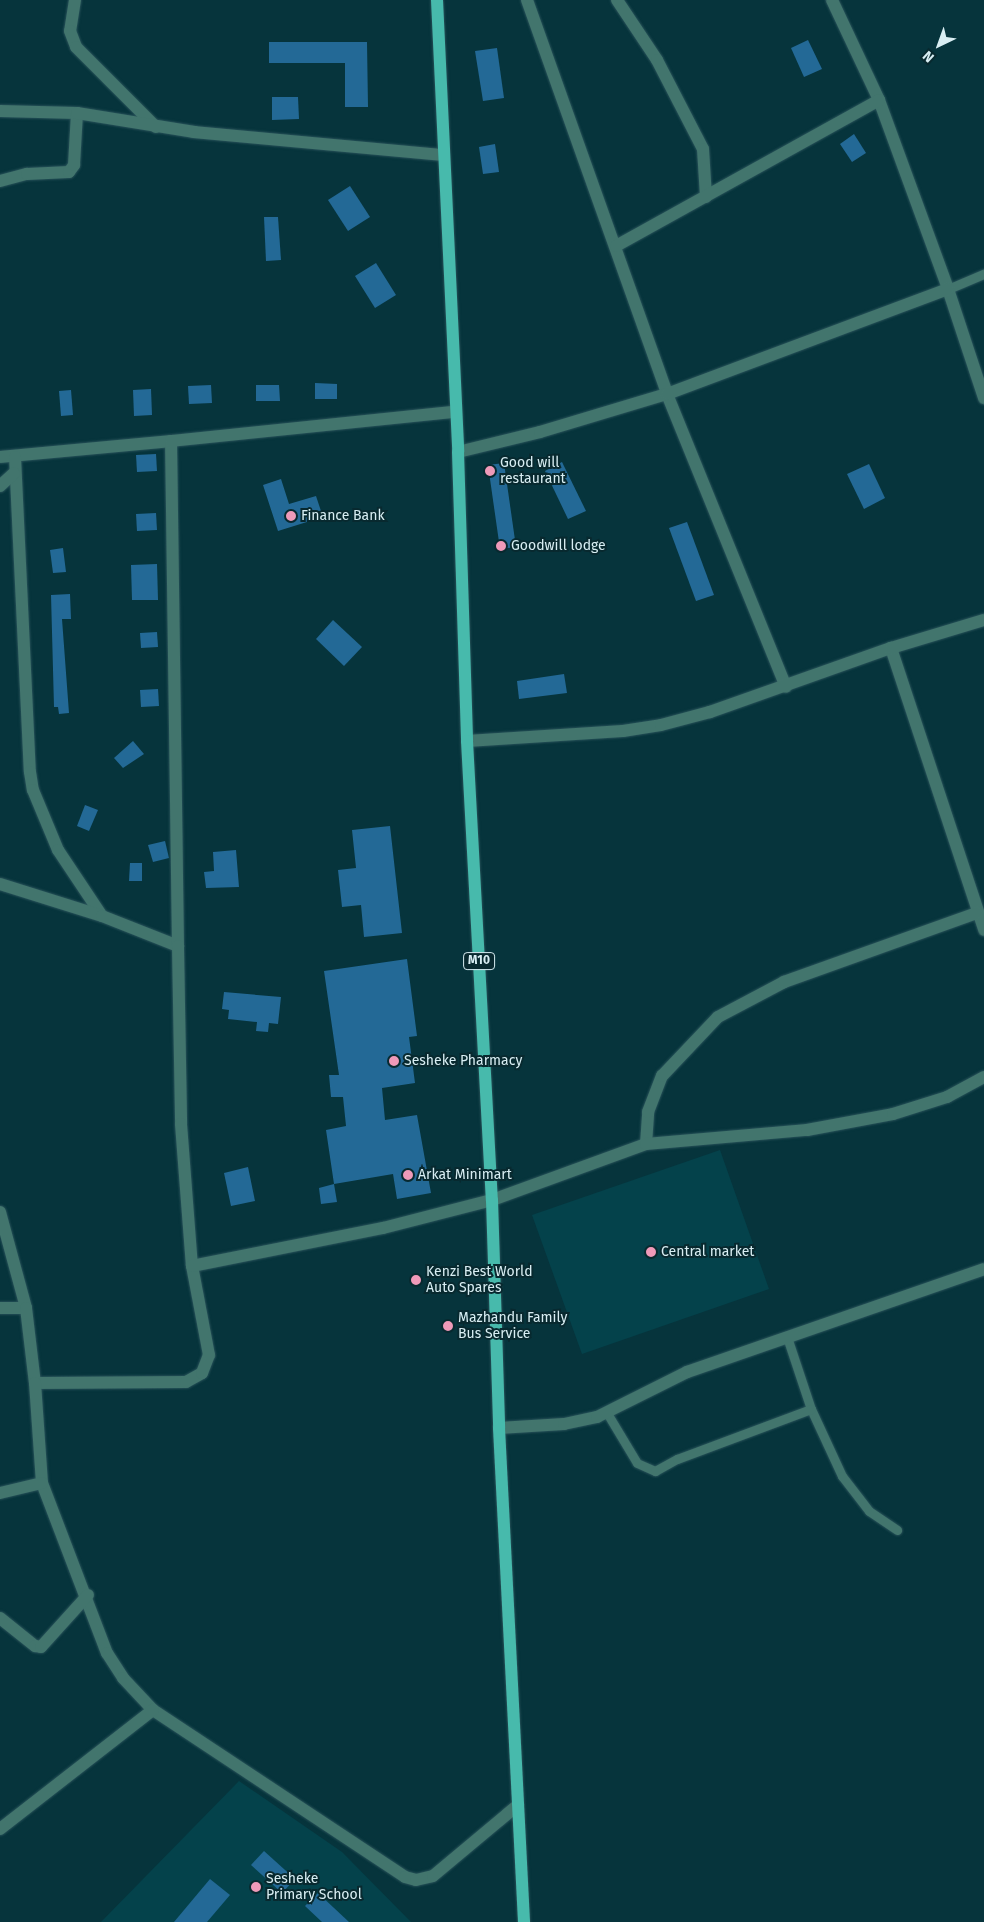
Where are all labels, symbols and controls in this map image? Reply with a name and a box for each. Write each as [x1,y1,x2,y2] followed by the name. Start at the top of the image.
[914,20,964,70] north arrow
[919,47,938,66] text: N
[500,455,566,488] place label: Good will restaurant
[484,465,496,477] marker: Good will restaurant
[301,508,385,524] place label: Finance Bank
[285,510,297,522] marker: Finance Bank
[511,538,606,554] place label: Goodwill lodge
[495,540,507,552] marker: Goodwill lodge
[463,951,495,970] road number: M10
[404,1053,522,1069] place label: Sesheke Pharmacy
[388,1055,400,1067] marker: Sesheke Pharmacy
[418,1167,512,1183] place label: Arkat Minimart
[402,1169,414,1181] marker: Arkat Minimart
[661,1244,754,1260] place label: Central market
[645,1246,657,1258] marker: Central market
[426,1264,533,1296] place label: Kenzi Best World Auto Spares
[410,1274,422,1286] marker: Kenzi Best World Auto Spares
[458,1310,567,1342] place label: Mazhandu Family Bus Service
[442,1320,454,1332] marker: Mazhandu Family Bus Service
[266,1871,362,1904] place label: Sesheke Primary School
[250,1881,262,1893] marker: Sesheke Primary School

